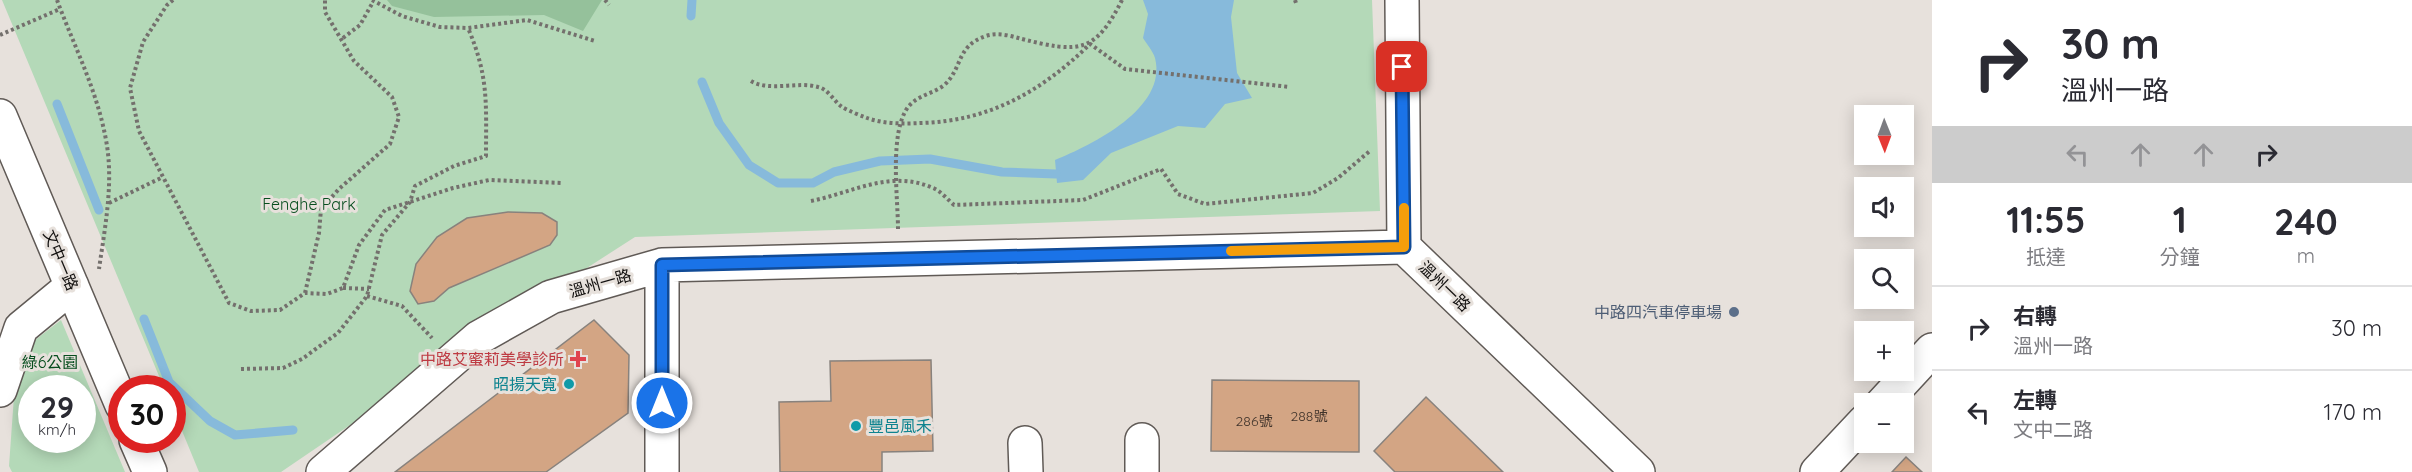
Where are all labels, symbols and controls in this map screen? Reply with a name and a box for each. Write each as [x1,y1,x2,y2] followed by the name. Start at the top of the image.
[2061,17,2160,70] text: 30 m
[1962,24,2040,102] icon: right
[1376,41,1427,92] pin
[1385,50,1418,83] icon: arrive
[2061,73,2169,107] text: 溫州一路
[1854,105,1914,165] north arrow
[1854,105,1914,453] map controls
[2061,138,2094,171] icon: left
[2124,138,2157,171] icon: ahead
[2187,138,2220,171] icon: ahead
[2250,138,2283,171] icon: right
[1854,177,1914,237] button: sound
[262,194,356,214] park label: Fenghe Park
[2006,197,2086,242] text: 11:55
[2173,197,2187,242] text: 1
[2274,199,2338,244] text: 240
[39,227,83,293] street label: 文中一路
[2297,243,2315,268] text: m
[2026,244,2066,269] text: 抵達
[2160,244,2200,269] text: 分鐘
[1854,249,1914,309] button: search
[1415,257,1475,315] street label: 溫州一路
[566,265,634,301] street label: 溫州一路
[1594,302,1722,322] place label: 中路四汽車停車場
[2013,302,2057,330] text: 右轉
[1727,305,1741,319] marker: 中路四汽車停車場
[1962,312,1995,345] icon: right
[2331,314,2382,342] text: 30 m
[1854,321,1914,381] button: +
[2013,333,2093,358] text: 溫州一路
[420,349,564,369] place label: 中路艾蜜莉美學診所
[569,350,587,368] marker: 中路艾蜜莉美學診所
[22,352,78,372] park label: 綠6公園
[630,371,694,435] position arrow
[493,374,557,394] place label: 昭揚天寬
[108,375,186,453] speed limit sign: 30
[562,377,576,391] marker: 昭揚天寬
[2013,386,2057,414] text: 左轉
[40,388,74,426] text: 29
[1854,393,1914,453] button: −
[1962,396,1995,429] icon: left
[2323,398,2382,426] text: 170 m
[1291,407,1327,425] house number: 288號
[1236,412,1272,430] house number: 286號
[868,416,932,436] place label: 豐邑風禾
[2013,417,2093,442] text: 文中二路
[849,419,863,433] marker: 豐邑風禾
[38,420,76,439] text: km/h

